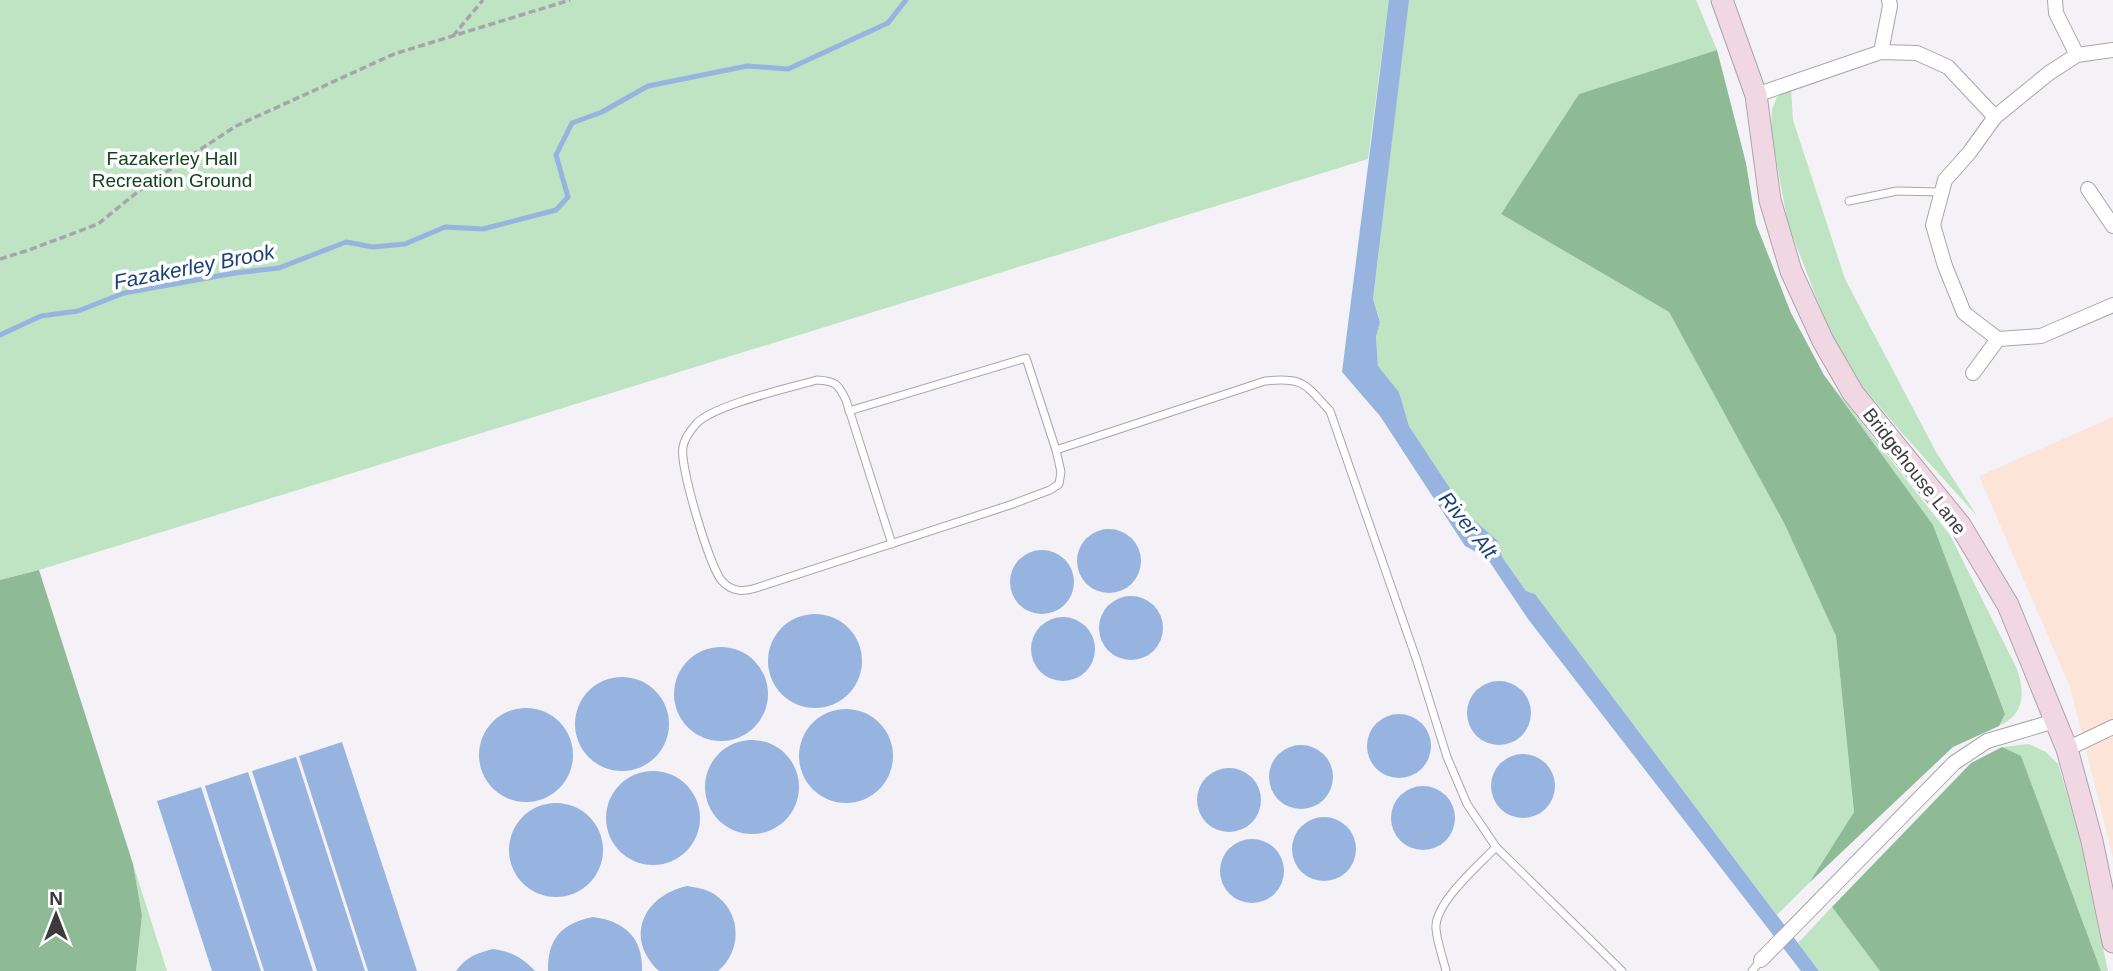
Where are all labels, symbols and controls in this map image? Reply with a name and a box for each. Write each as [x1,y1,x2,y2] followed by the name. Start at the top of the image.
[92,148,252,191] park label: Fazakerley Hall Recreation Ground
[112,239,278,293] water label: Fazakerley Brook
[1859,404,1970,539] street label: Bridgehouse Lane
[1435,487,1503,563] water label: River Alt
[21,880,91,950] north arrow
[49,888,63,909] text: N

